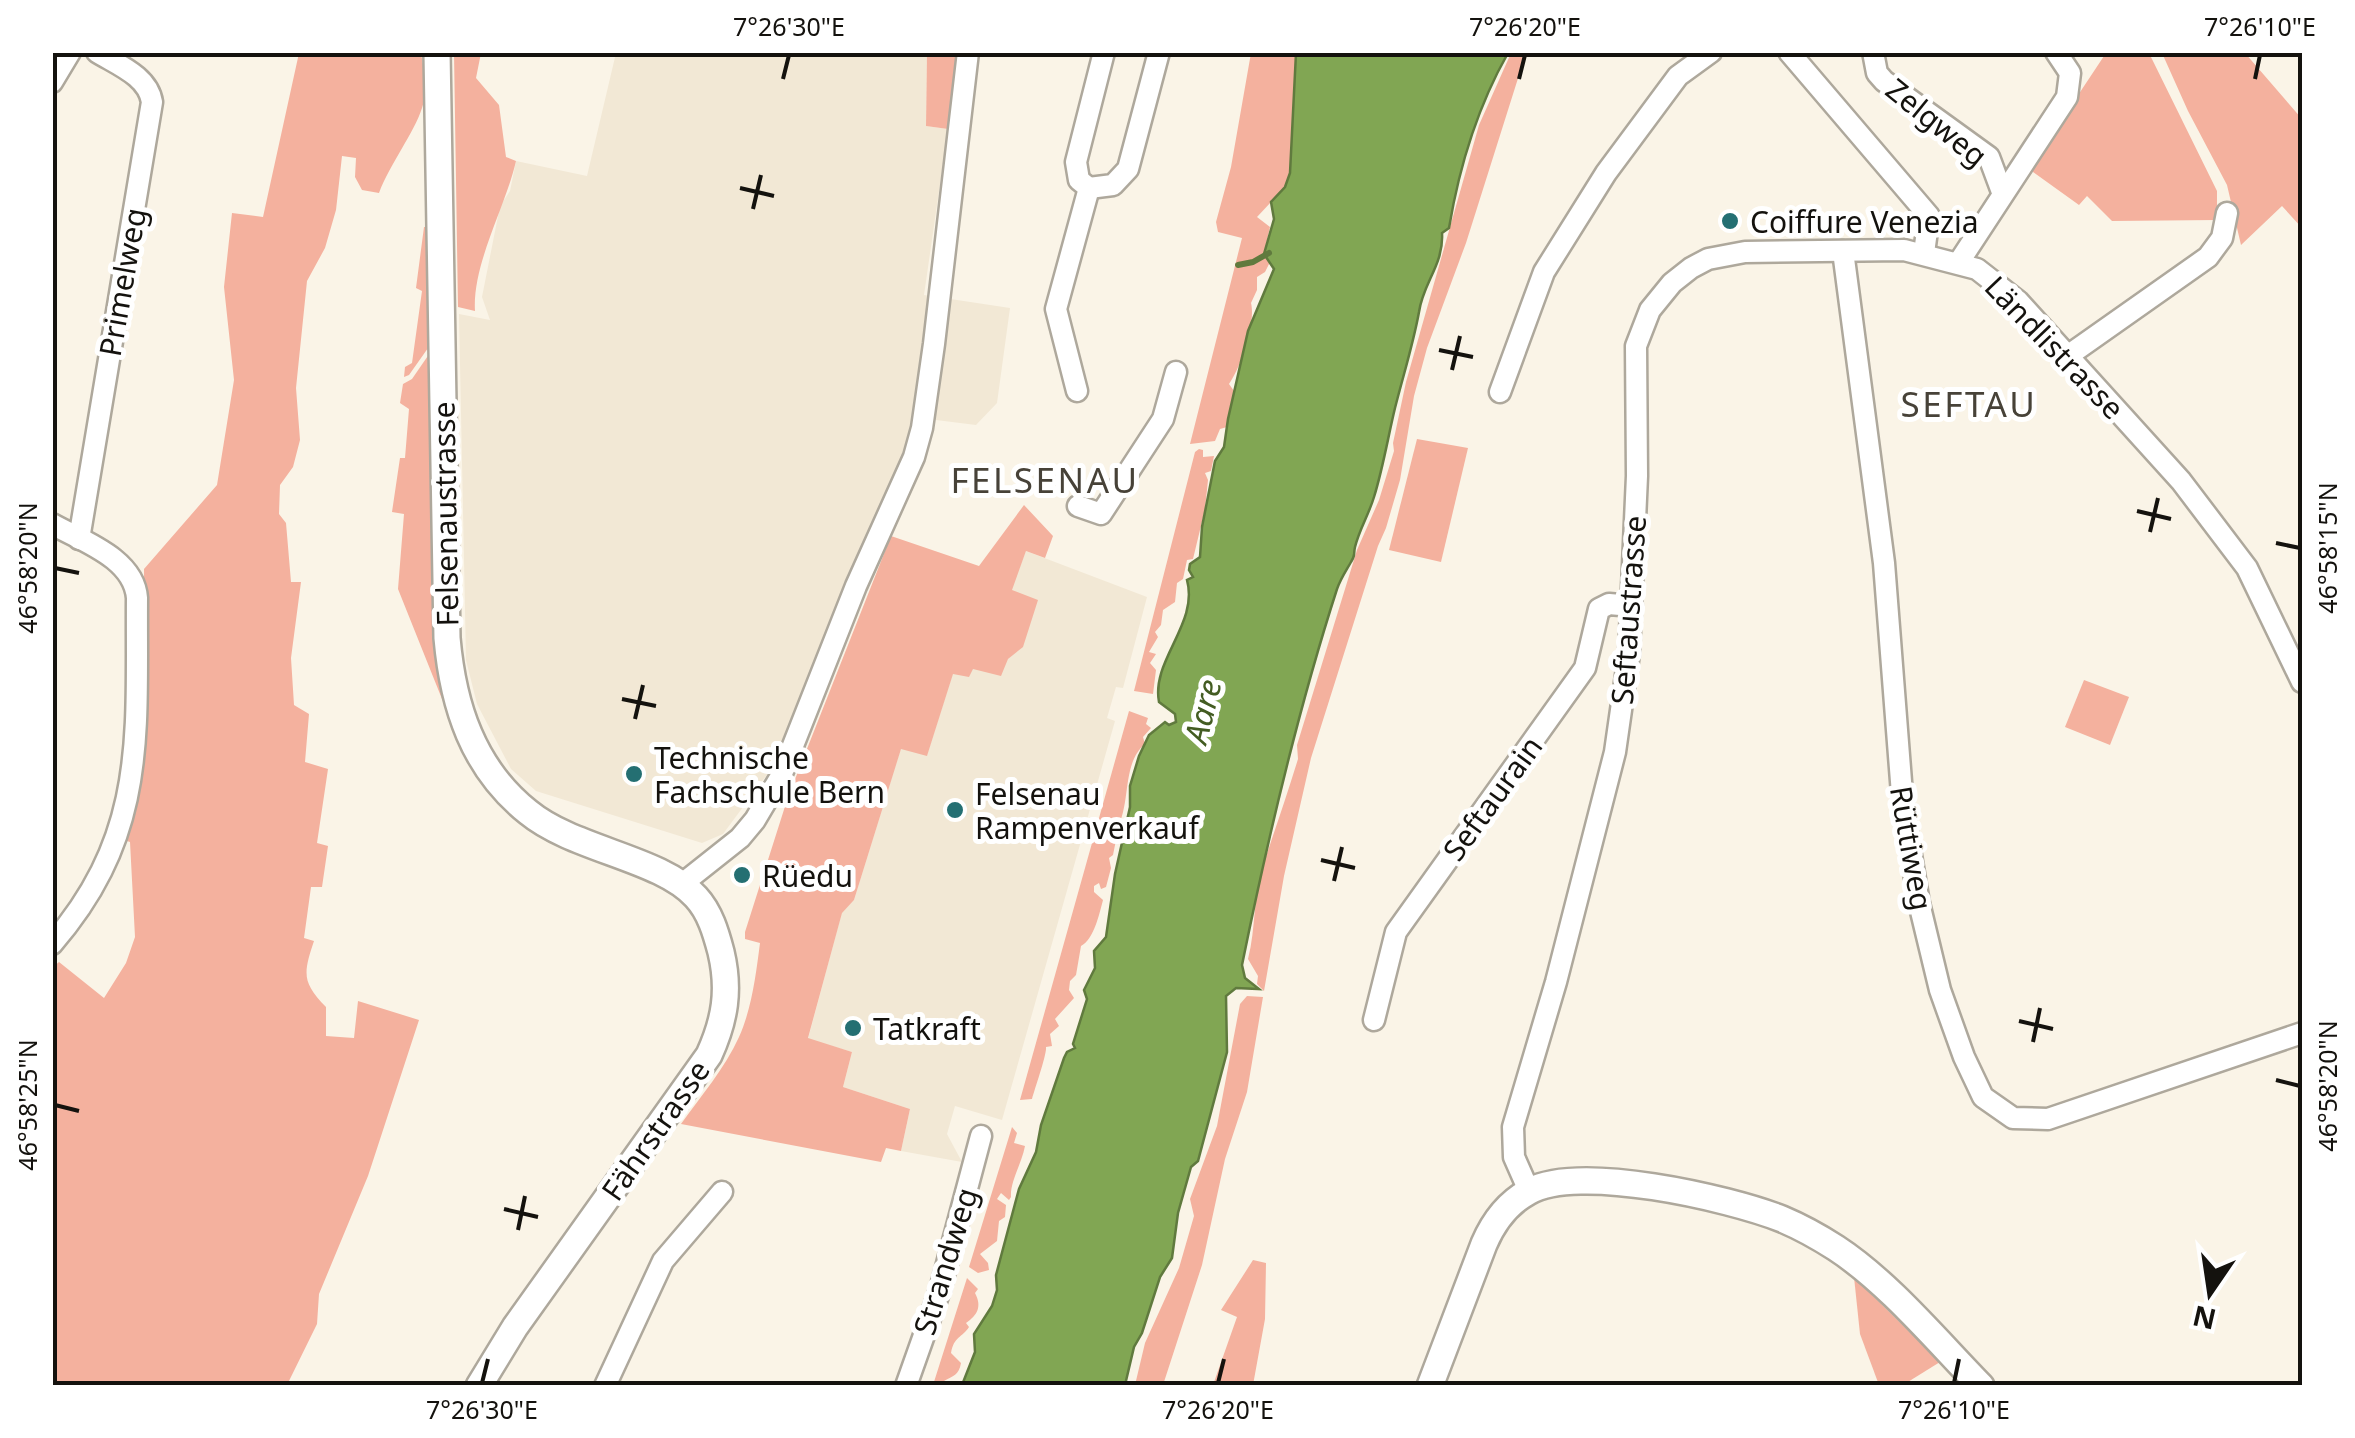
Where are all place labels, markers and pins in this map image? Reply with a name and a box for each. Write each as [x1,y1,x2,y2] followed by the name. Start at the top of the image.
[1750,201,1979,242] place label: Coiffure Venezia
[1719,210,1741,232] marker: Coiffure Venezia
[654,737,885,812] place label: Technische Fachschule Bern
[623,763,645,785] marker: Technische Fachschule Bern
[975,773,1200,848] place label: Felsenau Rampenverkauf
[944,799,966,821] marker: Felsenau Rampenverkauf
[762,855,853,896] place label: Rüedu
[731,864,753,886] marker: Rüedu
[873,1008,981,1049] place label: Tatkraft
[842,1017,864,1039] marker: Tatkraft

